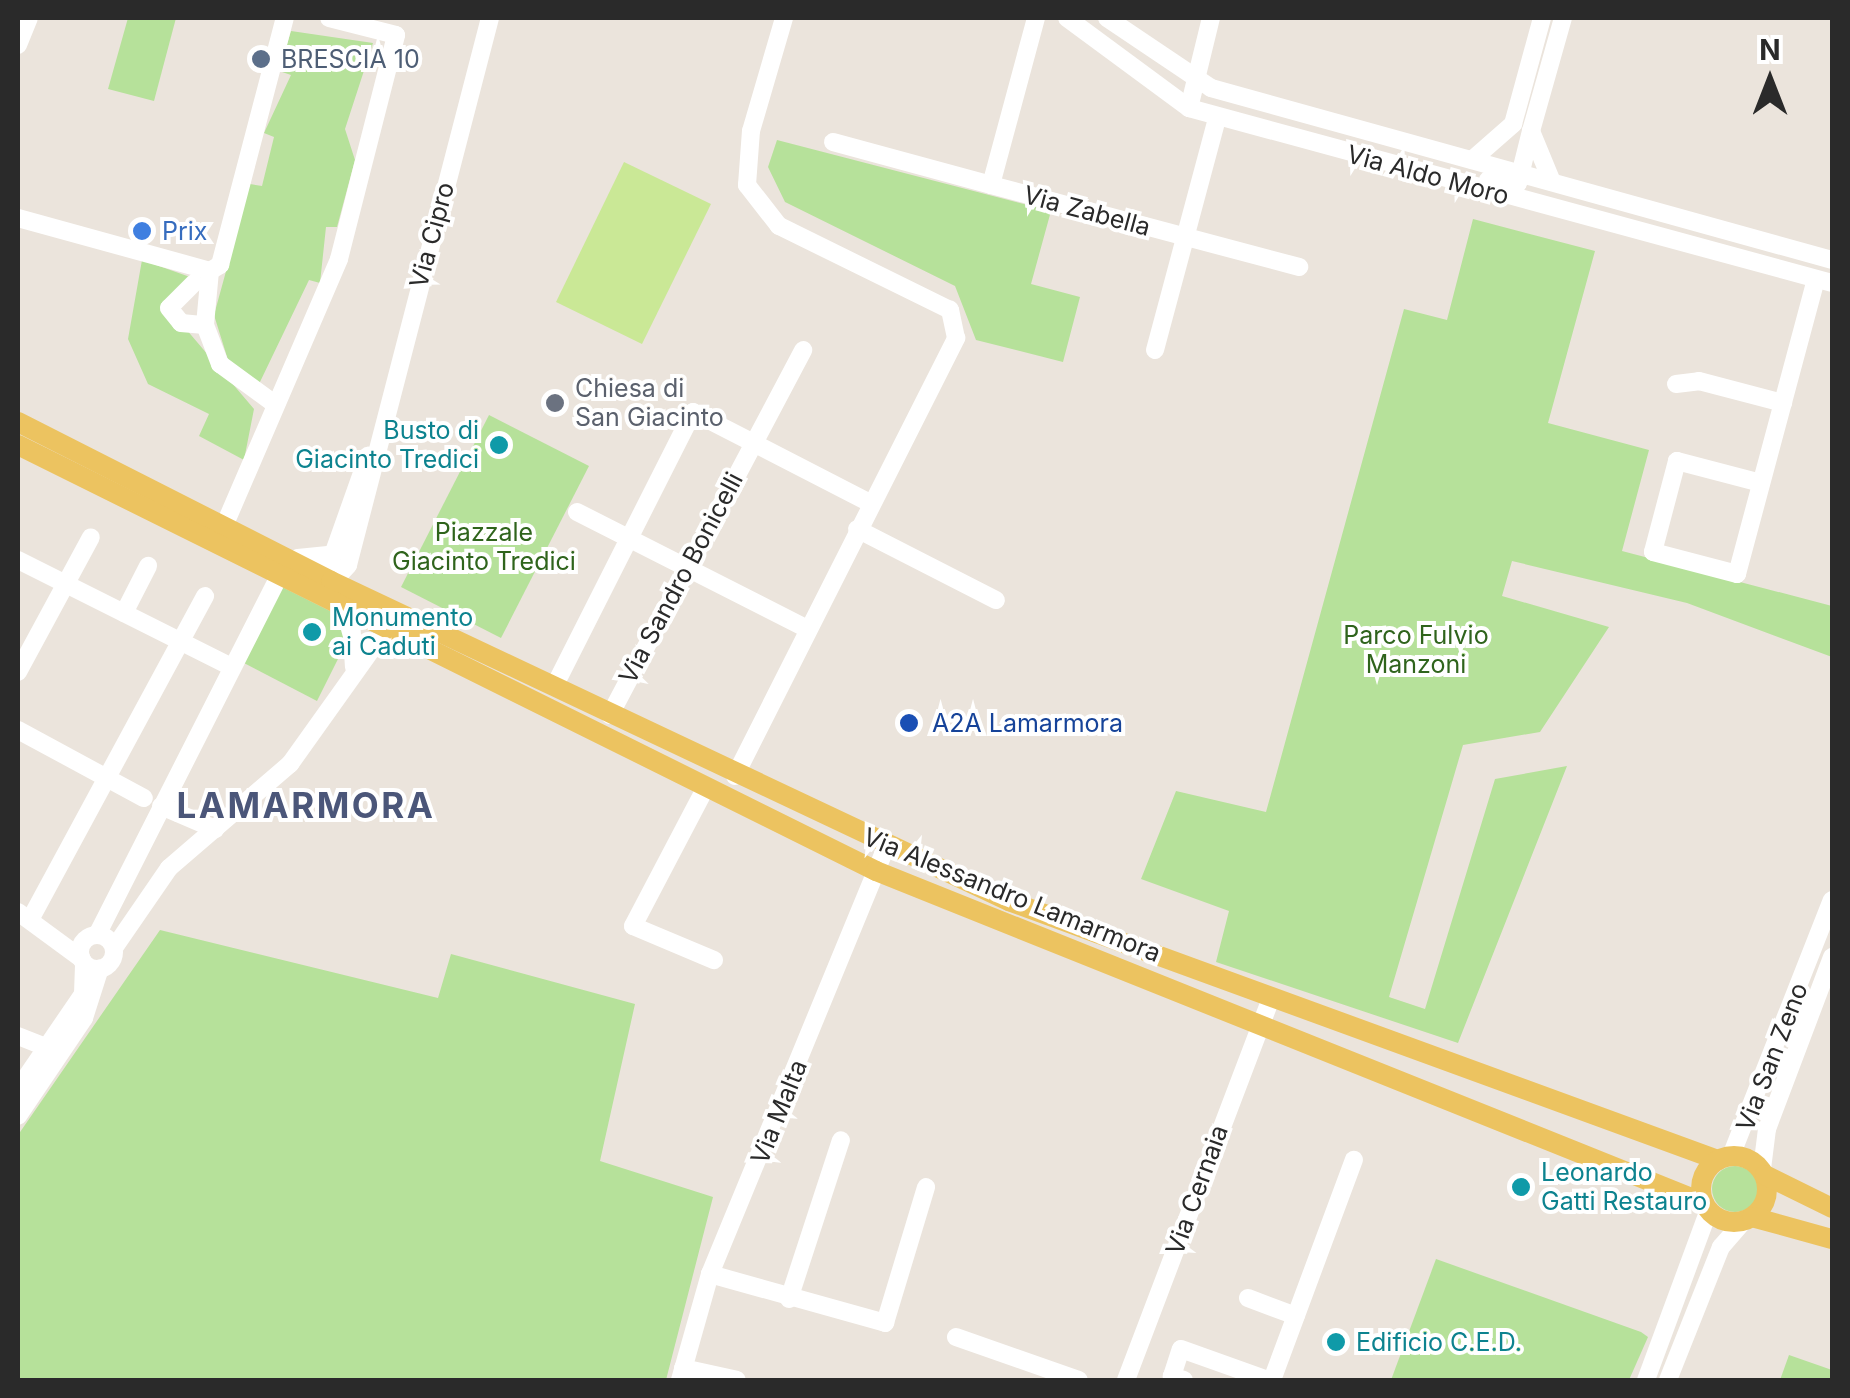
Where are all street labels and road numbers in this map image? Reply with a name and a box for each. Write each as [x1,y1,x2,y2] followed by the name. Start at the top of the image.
[1344,139,1512,211] street label: Via Aldo Moro
[404,179,460,291] street label: Via Cipro
[1020,180,1154,242] street label: Via Zabella
[613,467,749,689] street label: Via Sandro Bonicelli
[859,822,1165,968] street label: Via Alessandro Lamarmora
[1730,979,1814,1135] street label: Via San Zeno
[745,1056,813,1168] street label: Via Malta
[1160,1121,1234,1259] street label: Via Cernaia

